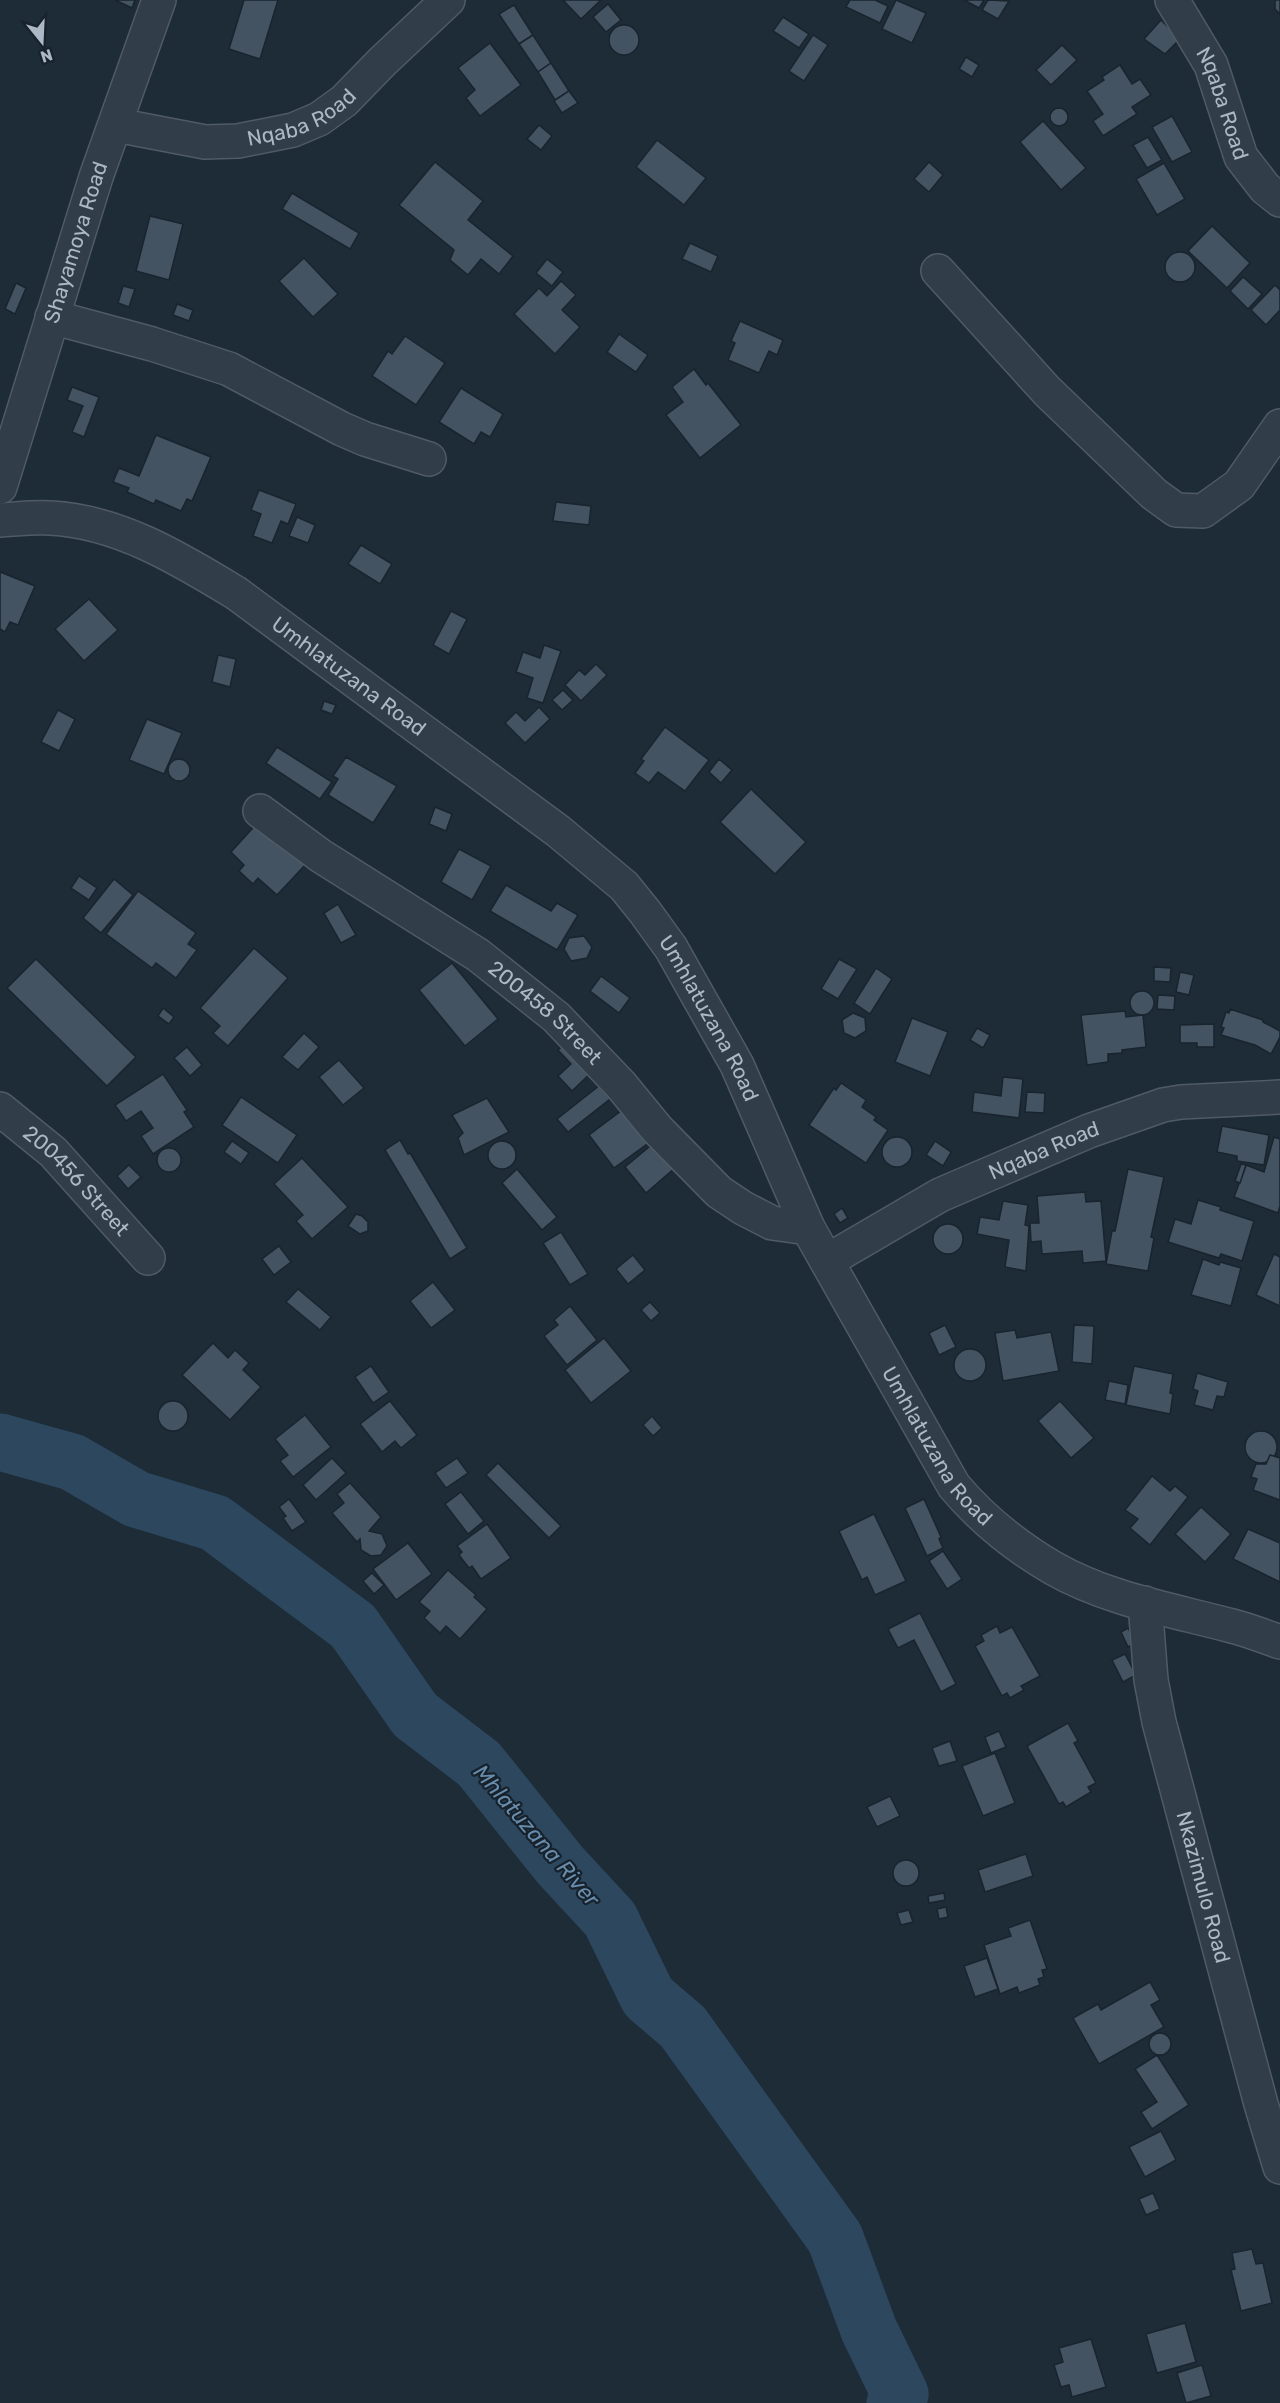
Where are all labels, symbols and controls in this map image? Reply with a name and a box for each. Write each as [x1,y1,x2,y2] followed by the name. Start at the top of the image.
[12,12,72,72] north arrow
[1191,42,1254,163] street label: Nqaba Road
[38,45,55,67] text: N
[245,83,361,151] street label: Nqaba Road
[38,158,112,326] street label: Shayamoya Road
[267,611,431,741] street label: Umhlatuzana Road
[654,930,764,1105] street label: Umhlatuzana Road
[484,955,607,1069] street label: 200458 Street
[985,1115,1102,1185] street label: Nqaba Road
[18,1120,135,1241] street label: 200456 Street
[877,1362,998,1531] street label: Umhlatuzana Road
[468,1759,607,1913] water label: Mhlatuzana River
[1171,1808,1236,1966] street label: Nkazimulo Road

